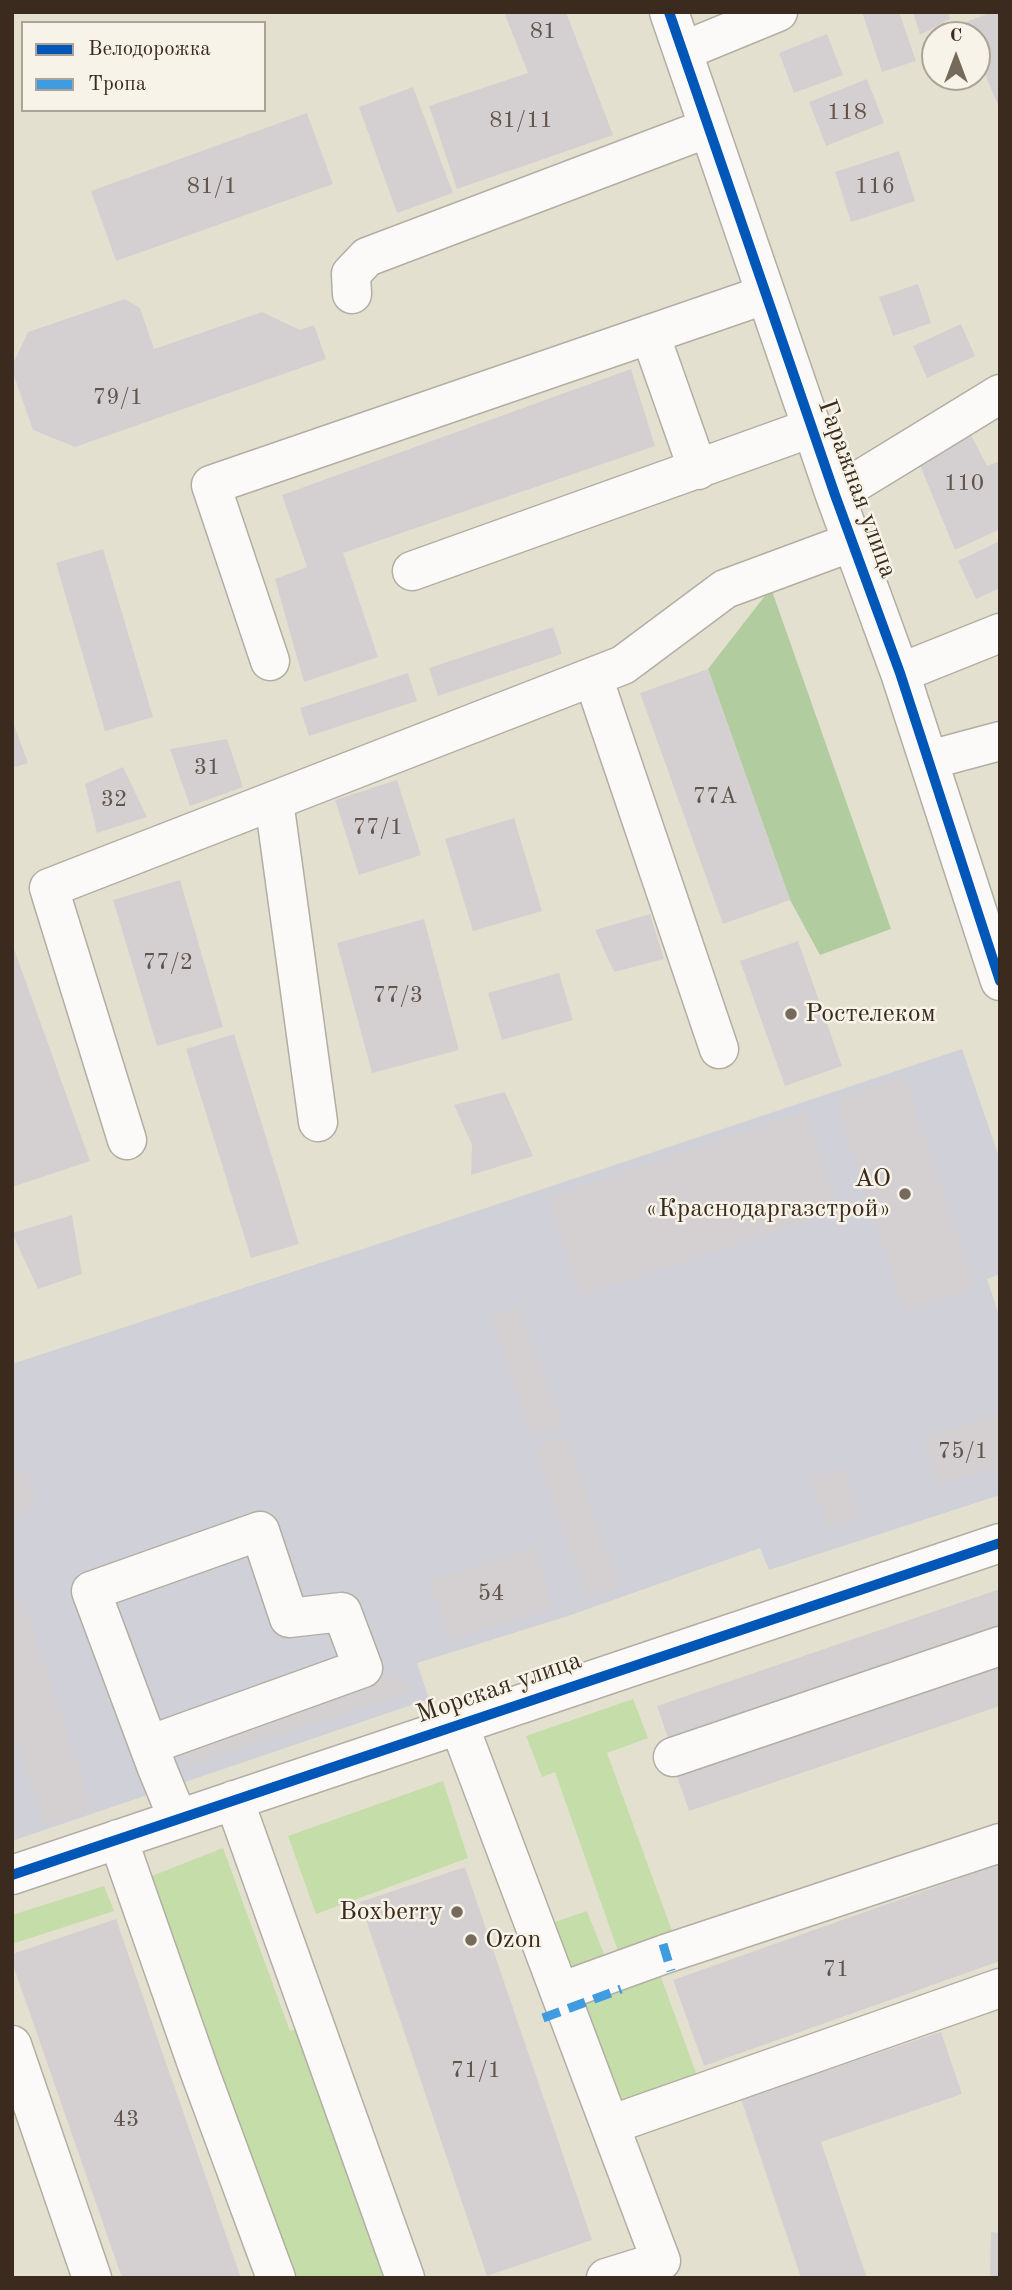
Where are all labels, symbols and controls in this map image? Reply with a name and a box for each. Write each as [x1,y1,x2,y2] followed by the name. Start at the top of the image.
[530,18,556,46] house number: 81
[21,21,266,112] legend
[921,21,991,91] north arrow
[950,27,962,46] text: С
[88,39,211,60] text: Велодорожка
[88,74,146,95] text: Тропа
[827,99,867,127] house number: 118
[489,107,553,135] house number: 81/11
[187,173,237,201] house number: 81/1
[855,173,895,201] house number: 116
[93,384,143,412] house number: 79/1
[810,395,904,583] street label: Гаражная улица
[944,470,984,498] house number: 110
[194,754,220,782] house number: 31
[693,783,737,811] house number: 77А
[101,786,127,814] house number: 32
[353,814,403,842] house number: 77/1
[143,949,193,977] house number: 77/2
[373,982,423,1010] house number: 77/3
[805,998,936,1030] place label: Ростелеком
[783,1006,799,1022] marker: Ростелеком
[645,1163,891,1224] place label: АО «Краснодаргазстрой»
[897,1186,913,1202] marker: АО «Краснодаргазстрой»
[938,1438,988,1466] house number: 75/1
[478,1580,504,1608] house number: 54
[412,1645,586,1731] street label: Морская улица
[339,1896,443,1928] place label: Boxberry
[449,1904,465,1920] marker: Boxberry
[485,1924,542,1956] place label: Ozon
[463,1932,479,1948] marker: Ozon
[823,1956,849,1984] house number: 71
[451,2057,501,2085] house number: 71/1
[113,2106,139,2134] house number: 43

